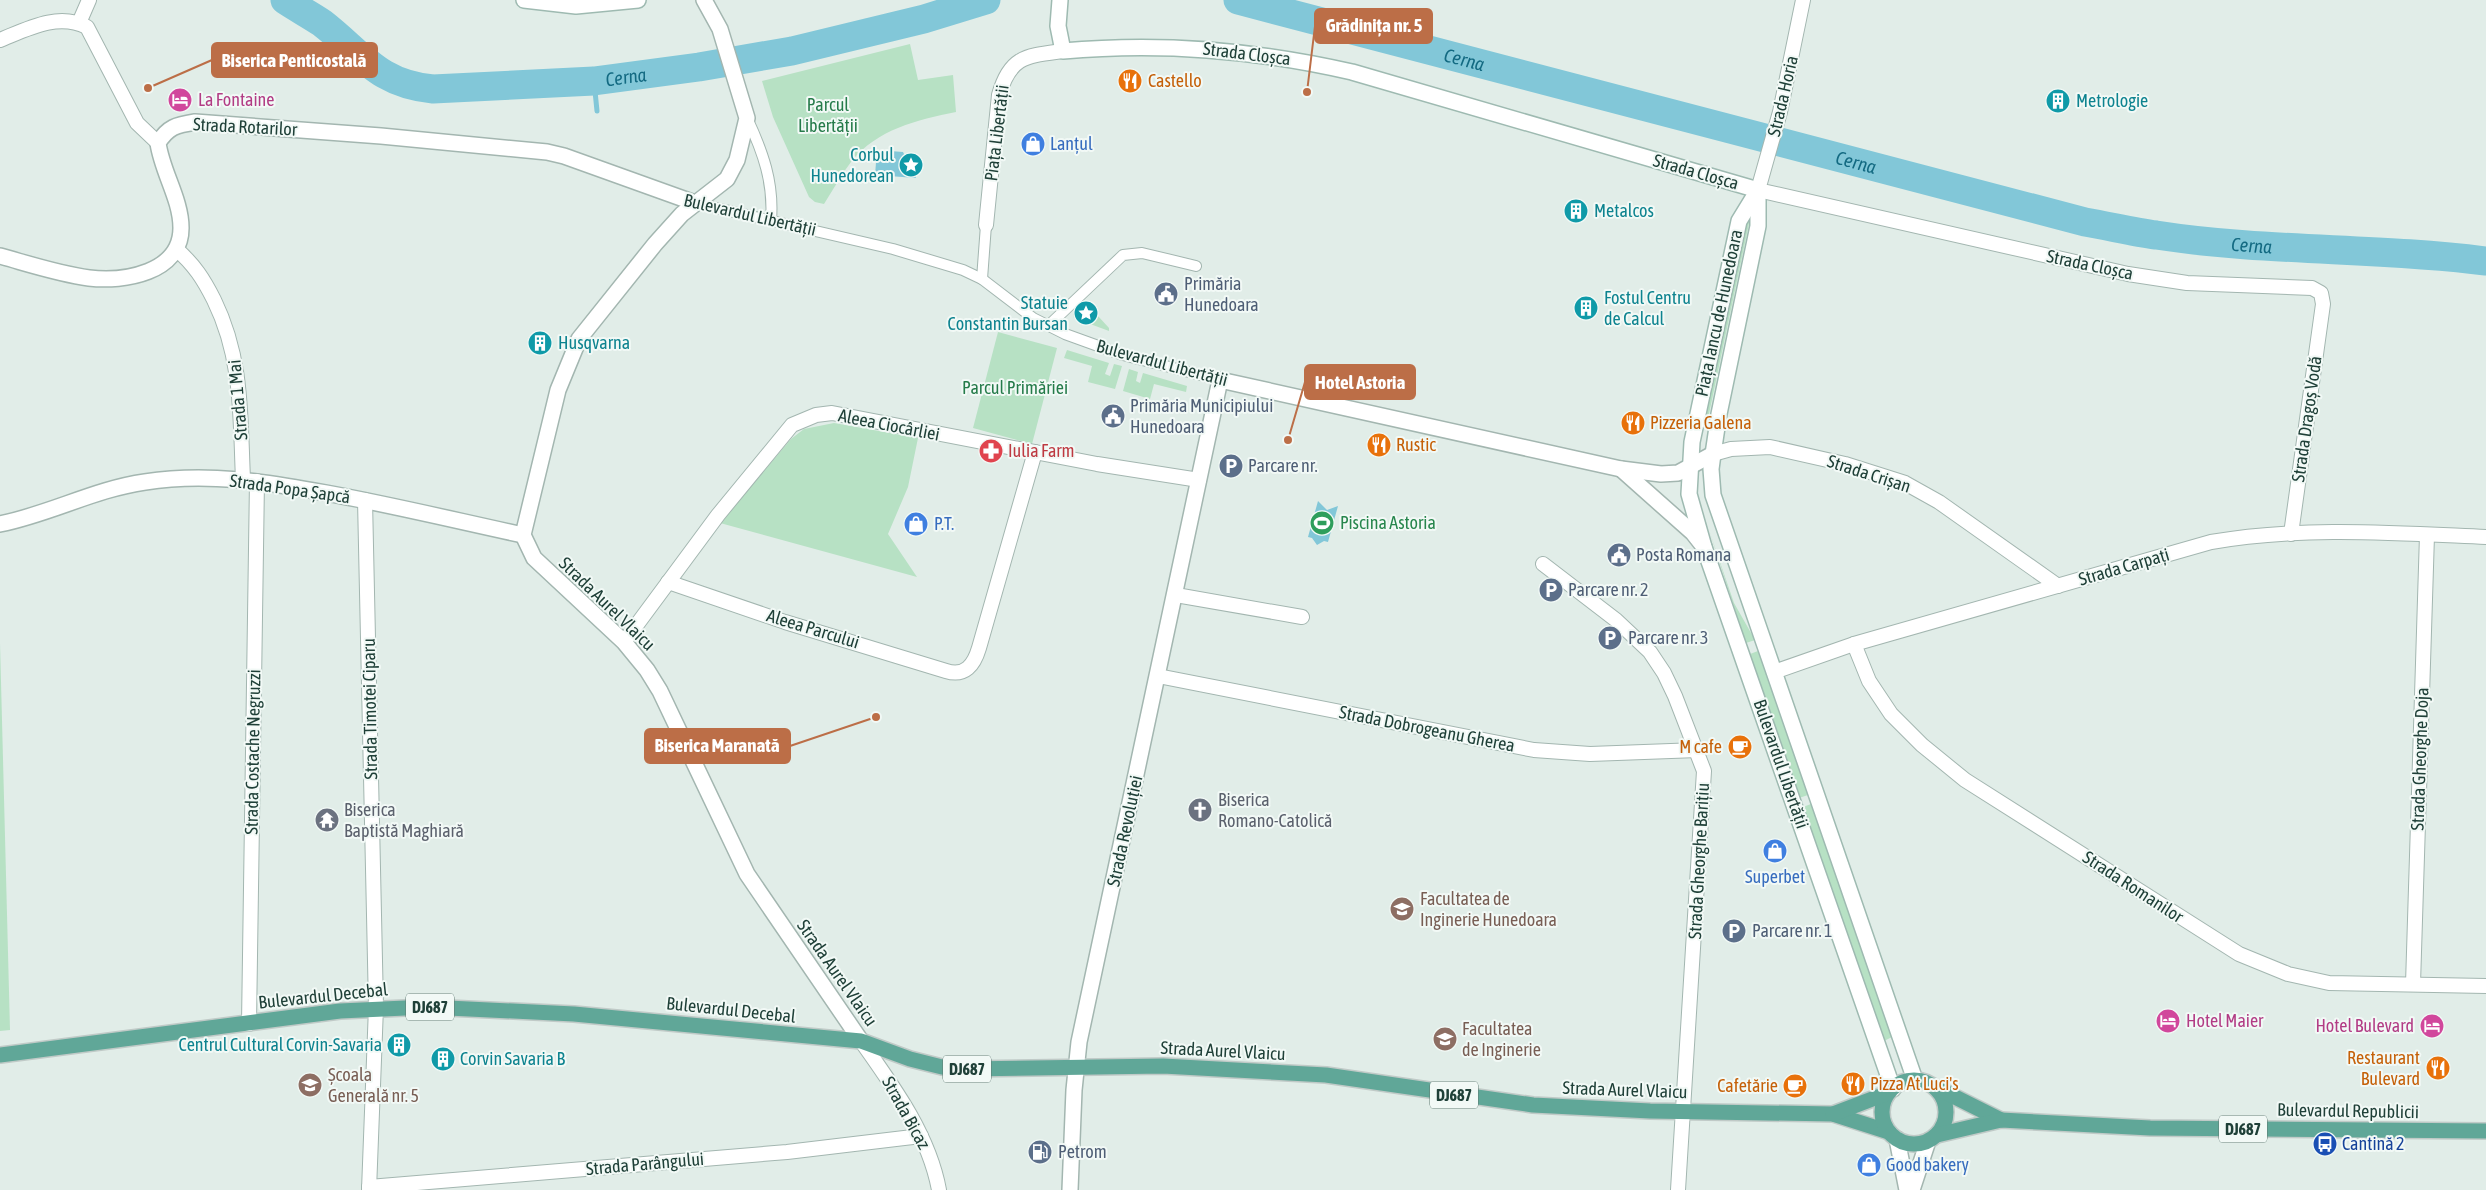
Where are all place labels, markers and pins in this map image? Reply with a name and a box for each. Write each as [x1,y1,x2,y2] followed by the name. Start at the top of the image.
[1315,9,1432,43] callout: Grădinița nr. 5
[212,43,377,77] callout: Biserica Penticostală
[1117,68,1143,94] restaurant icon: Castello
[1148,70,1202,91] place label: Castello
[167,87,193,113] hotel icon: La Fontaine
[2045,88,2071,114] building icon: Metrologie
[198,89,274,110] place label: La Fontaine
[2076,90,2148,111] place label: Metrologie
[1020,131,1046,157] shop icon: Lanțul
[1050,133,1093,154] place label: Lanțul
[810,144,894,186] place label: Corbul Hunedorean
[898,152,924,178] place icon: Corbul Hunedorean
[1563,198,1589,224] building icon: Metalcos
[1594,200,1654,221] place label: Metalcos
[1184,273,1259,315] place label: Primăria Hunedoara
[1153,281,1179,307] public building icon: Primăria Hunedoara
[1604,287,1691,329] place label: Fostul Centru de Calcul
[948,292,1068,334] place label: Statuie Constantin Bursan
[1573,295,1599,321] building icon: Fostul Centru de Calcul
[1073,300,1099,326] place icon: Statuie Constantin Bursan
[527,330,553,356] building icon: Husqvarna
[558,332,630,353] place label: Husqvarna
[1305,365,1415,399] callout: Hotel Astoria
[1130,395,1273,437] place label: Primăria Municipiului Hunedoara
[1100,403,1126,429] public building icon: Primăria Municipiului Hunedoara
[1620,410,1646,436] restaurant icon: Pizzeria Galena
[1650,412,1752,433] place label: Pizzeria Galena
[1366,432,1392,458] restaurant icon: Rustic
[1396,434,1436,455] place label: Rustic
[978,438,1004,464] pharmacy icon: Iulia Farm
[1008,440,1075,461] place label: Iulia Farm
[1218,453,1244,479] parking icon: Parcare nr.
[1248,455,1318,476] place label: Parcare nr.
[1309,510,1335,536] sports icon: Piscina Astoria
[903,511,929,537] shop icon: P.T.
[1340,512,1436,533] place label: Piscina Astoria
[934,513,954,534] place label: P.T.
[1606,542,1632,568] public building icon: Posta Romana
[1636,544,1731,565] place label: Posta Romana
[1538,577,1564,603] parking icon: Parcare nr. 2
[1568,579,1649,600] place label: Parcare nr. 2
[1597,625,1623,651] parking icon: Parcare nr. 3
[1628,627,1709,648] place label: Parcare nr. 3
[645,729,790,763] callout: Biserica Maranată
[1727,734,1753,760] cafe icon: M cafe
[1679,736,1722,757] place label: M cafe
[1218,789,1332,831] place label: Biserica Romano-Catolică
[1187,797,1213,823] church icon: Biserica Romano-Catolică
[344,799,464,841] place label: Biserica Baptistă Maghiară
[314,807,340,833] temple icon: Biserica Baptistă Maghiară
[1762,838,1788,864] shop icon: Superbet
[1745,866,1805,887] place label: Superbet
[1420,888,1557,930] place label: Facultatea de Inginerie Hunedoara
[1389,896,1415,922] school or university icon: Facultatea de Inginerie Hunedoara
[1721,918,1747,944] parking icon: Parcare nr. 1
[1752,920,1833,941] place label: Parcare nr. 1
[2155,1008,2181,1034] hotel icon: Hotel Maier
[2186,1010,2264,1031] place label: Hotel Maier
[2419,1013,2445,1039] hotel icon: Hotel Bulevard
[2315,1015,2414,1036] place label: Hotel Bulevard
[1462,1018,1541,1060] place label: Facultatea de Inginerie
[1432,1026,1458,1052] school or university icon: Facultatea de Inginerie
[386,1032,412,1058] building icon: Centrul Cultural Corvin-Savaria
[179,1034,382,1055] place label: Centrul Cultural Corvin-Savaria
[430,1046,456,1072] building icon: Corvin Savaria B
[2347,1047,2420,1089] place label: Restaurant Bulevard
[460,1048,565,1069] place label: Corvin Savaria B
[2425,1055,2451,1081] restaurant icon: Restaurant Bulevard
[328,1064,419,1106] place label: Școala Generală nr. 5
[1840,1071,1866,1097] restaurant icon: Pizza At Luci's
[297,1072,323,1098] school or university icon: Școala Generală nr. 5
[1782,1073,1808,1099] cafe icon: Cafetărie
[1870,1073,1959,1094] place label: Pizza At Luci's
[1717,1075,1778,1096] place label: Cafetărie
[2312,1131,2338,1157] bus stop icon: Cantină 2
[2342,1133,2405,1154] place label: Cantină 2
[1027,1139,1053,1165] fuel station icon: Petrom
[1058,1141,1107,1162] place label: Petrom
[1856,1152,1882,1178] shop icon: Good bakery
[1886,1154,1969,1175] place label: Good bakery

